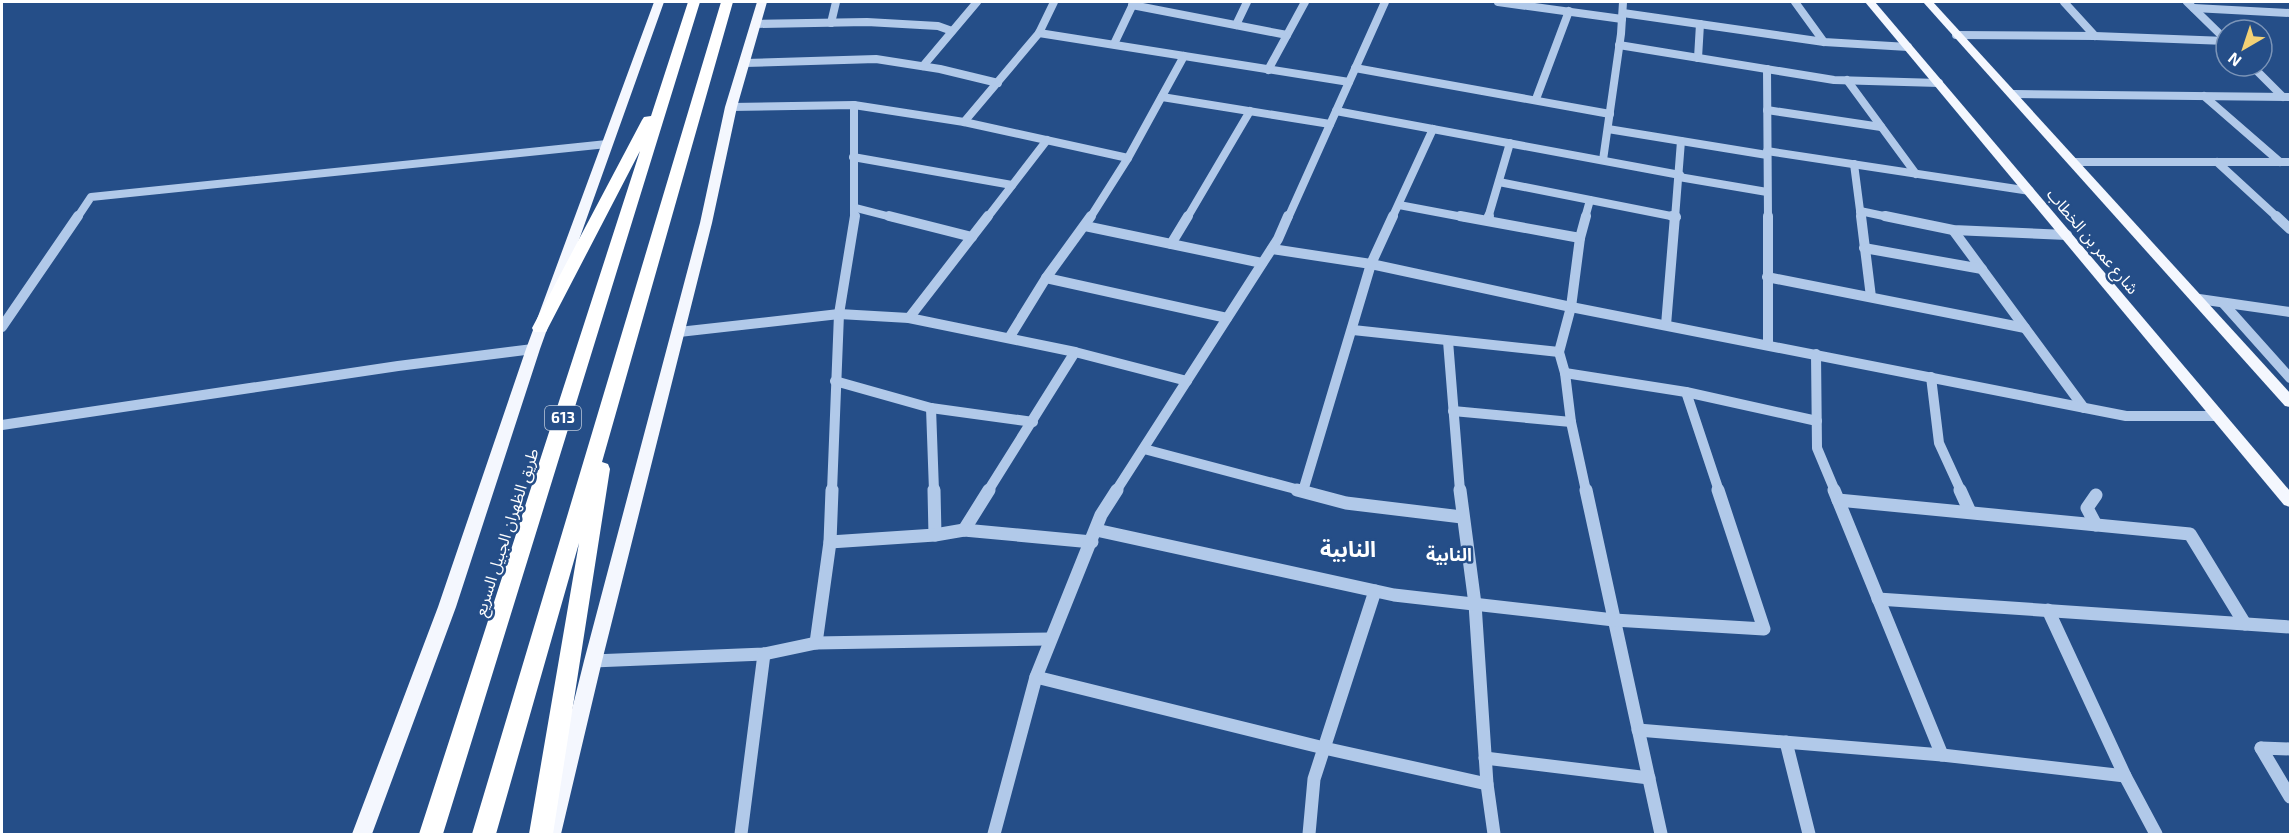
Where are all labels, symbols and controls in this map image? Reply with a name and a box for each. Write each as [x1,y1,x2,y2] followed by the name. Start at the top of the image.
[2214,18,2274,78] north arrow
[2224,49,2245,71] text: N
[2041,184,2143,300] street label: شارع عمر بن الخطاب
[545,406,581,430] road number: 613
[469,445,545,619] street label: طريق الظهران الجبيل السريع
[1320,535,1376,562] district label: النابية
[1426,543,1472,565] district label: النابية

